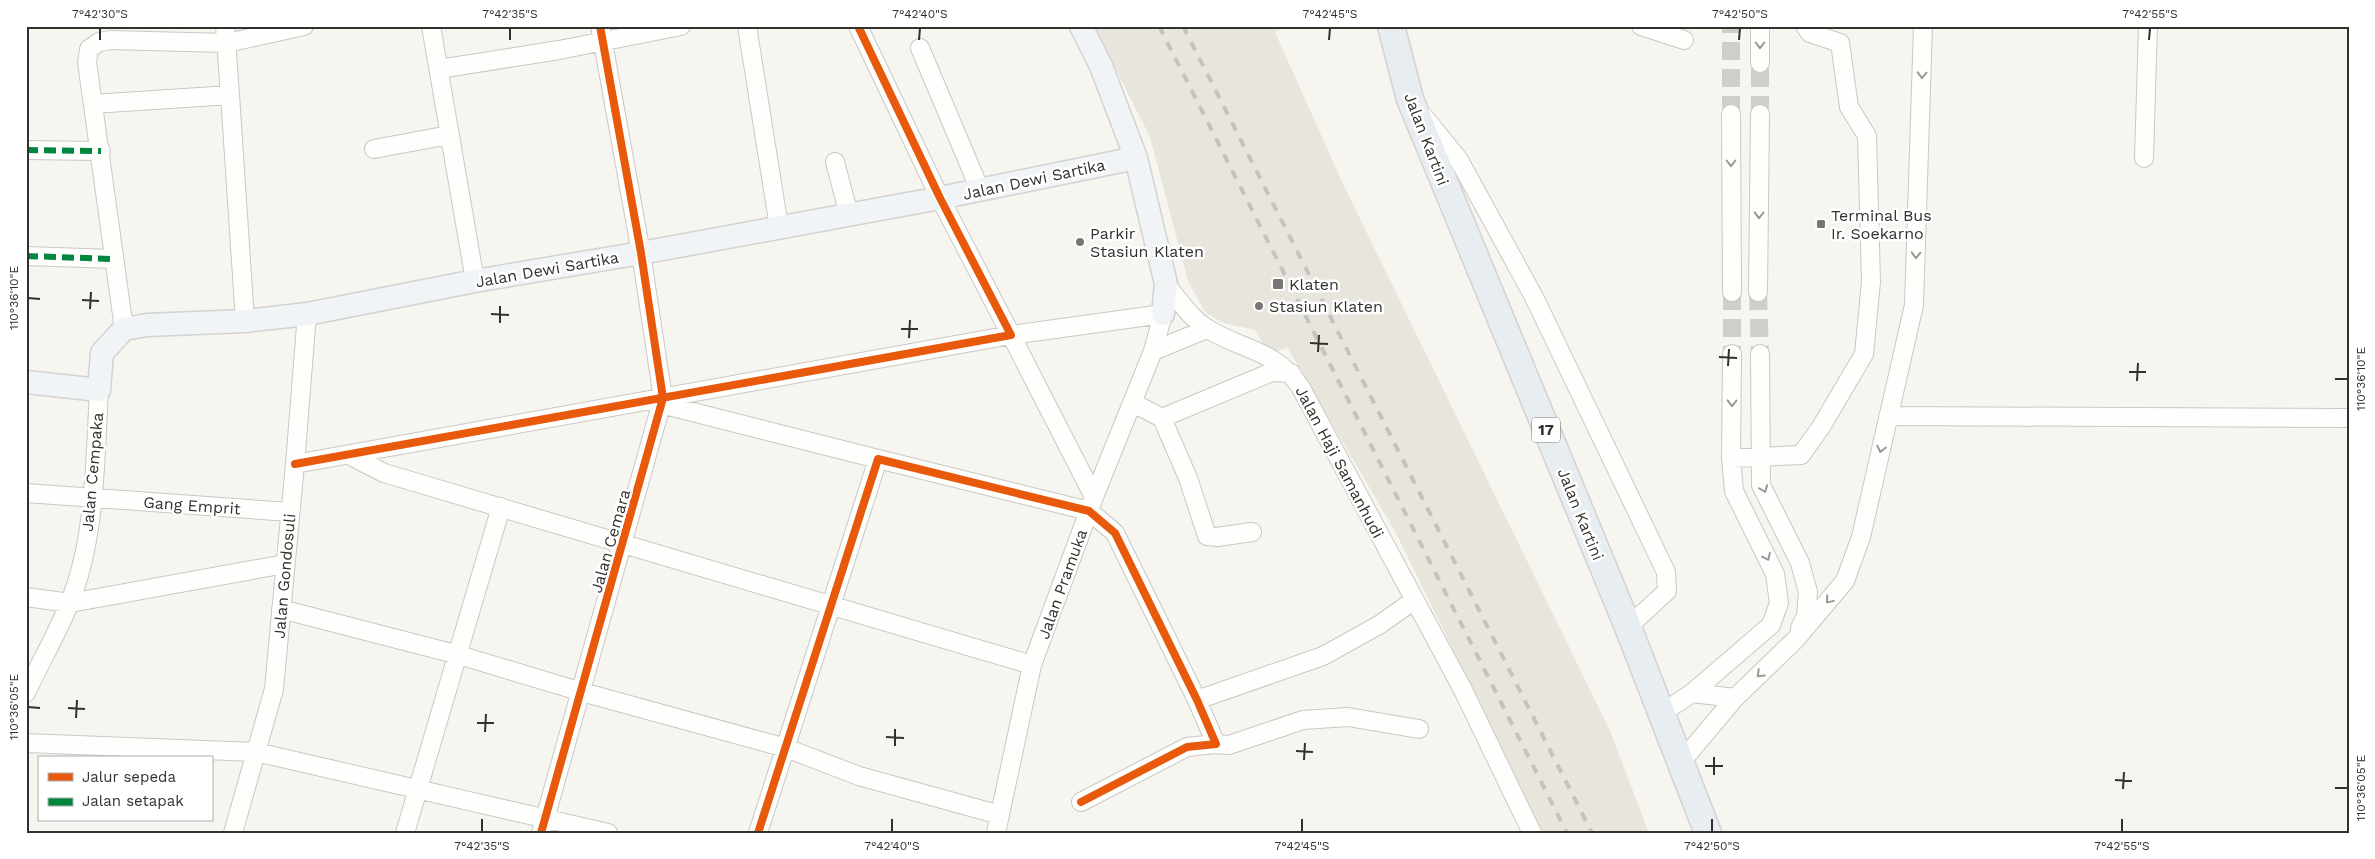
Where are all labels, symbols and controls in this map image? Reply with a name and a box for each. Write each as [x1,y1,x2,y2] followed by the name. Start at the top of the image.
[72,7,128,21] text: 7°42'30"S
[482,7,538,21] text: 7°42'35"S
[892,7,948,21] text: 7°42'40"S
[1303,7,1357,21] text: 7°42'45"S
[1712,7,1768,21] text: 7°42'50"S
[2122,7,2178,21] text: 7°42'55"S
[1755,41,1765,49] one-way arrow
[1916,71,1927,79] one-way arrow
[1400,90,1453,188] street label: Jalan Kartini
[961,155,1107,204] street label: Jalan Dewi Sartika
[1726,159,1736,167] one-way arrow
[1831,206,1932,243] place label: Terminal Bus Ir. Soekarno
[1754,212,1764,219] one-way arrow
[1815,218,1827,230] marker: Terminal Bus Ir. Soekarno
[1090,224,1204,261] place label: Parkir Stasiun Klaten
[1074,236,1086,248] marker: Parkir Stasiun Klaten
[474,248,620,291] street label: Jalan Dewi Sartika
[1910,251,1921,259] one-way arrow
[7,266,21,330] text: 110°36'10"E
[1289,275,1339,294] place label: Klaten
[1271,277,1285,291] marker: Klaten
[1269,297,1383,316] place label: Stasiun Klaten
[1253,300,1265,312] marker: Stasiun Klaten
[2354,347,2368,411] text: 110°36'10"E
[1291,383,1388,541] street label: Jalan Haji Samanhudi
[1727,400,1737,407] one-way arrow
[78,412,107,532] street label: Jalan Cempaka
[1532,418,1560,442] road number: 17
[1876,444,1887,453] one-way arrow
[1553,465,1608,563] street label: Jalan Kartini
[1758,484,1768,493] one-way arrow
[587,487,634,595] street label: Jalan Cemara
[143,493,242,518] street label: Gang Emprit
[270,513,299,639] street label: Jalan Gondosuli
[1034,527,1091,642] street label: Jalan Pramuka
[1761,552,1771,561] one-way arrow
[1826,594,1835,603] one-way arrow
[1757,668,1766,677] one-way arrow
[7,673,21,740] text: 110°36'05"E
[2354,754,2368,821] text: 110°36'05"E
[38,756,212,822] legend
[82,768,176,786] text: Jalur sepeda
[82,792,184,810] text: Jalan setapak
[454,839,510,853] text: 7°42'35"S
[864,839,920,853] text: 7°42'40"S
[1275,839,1329,853] text: 7°42'45"S
[1684,839,1740,853] text: 7°42'50"S
[2094,839,2150,853] text: 7°42'55"S

